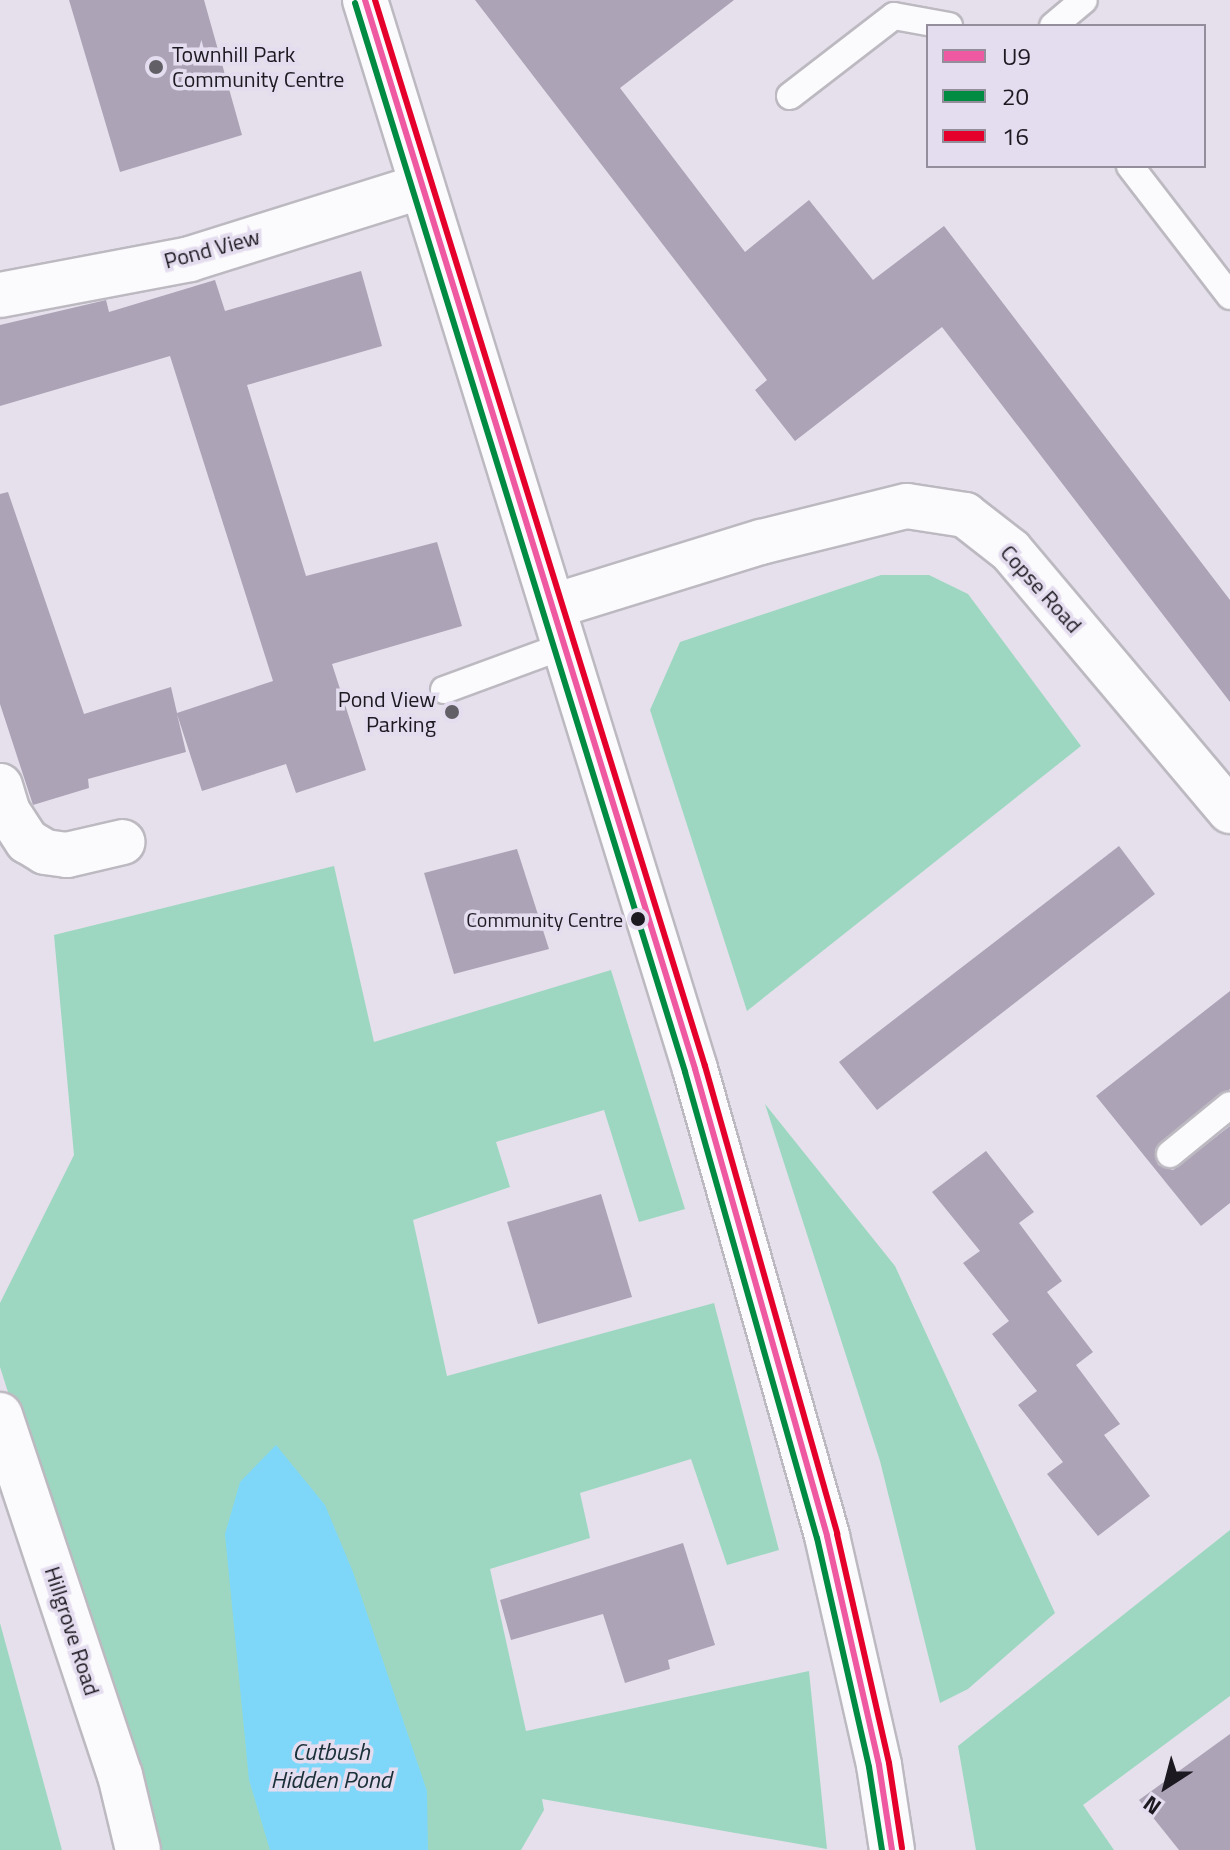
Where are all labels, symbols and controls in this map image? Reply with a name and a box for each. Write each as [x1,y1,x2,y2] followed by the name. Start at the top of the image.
[926,24,1206,168] legend
[1002,38,1031,74] text: U9
[172,41,344,92] place label: Townhill Park Community Centre
[147,58,165,76] marker: Townhill Park Community Centre
[1002,78,1029,114] text: 20
[1002,118,1029,154] text: 16
[161,224,263,274] street label: Pond View
[995,540,1087,638] street label: Copse Road
[338,686,436,738] place label: Pond View Parking
[443,703,461,721] marker: Pond View Parking
[466,907,623,931] place label: Community Centre
[630,911,646,927] marker: Community Centre
[39,1563,105,1699] street label: Hillgrove Road
[270,1738,392,1794] water label: Cutbush Hidden Pond
[1126,1746,1206,1826] north arrow
[1136,1787,1168,1824] text: N

